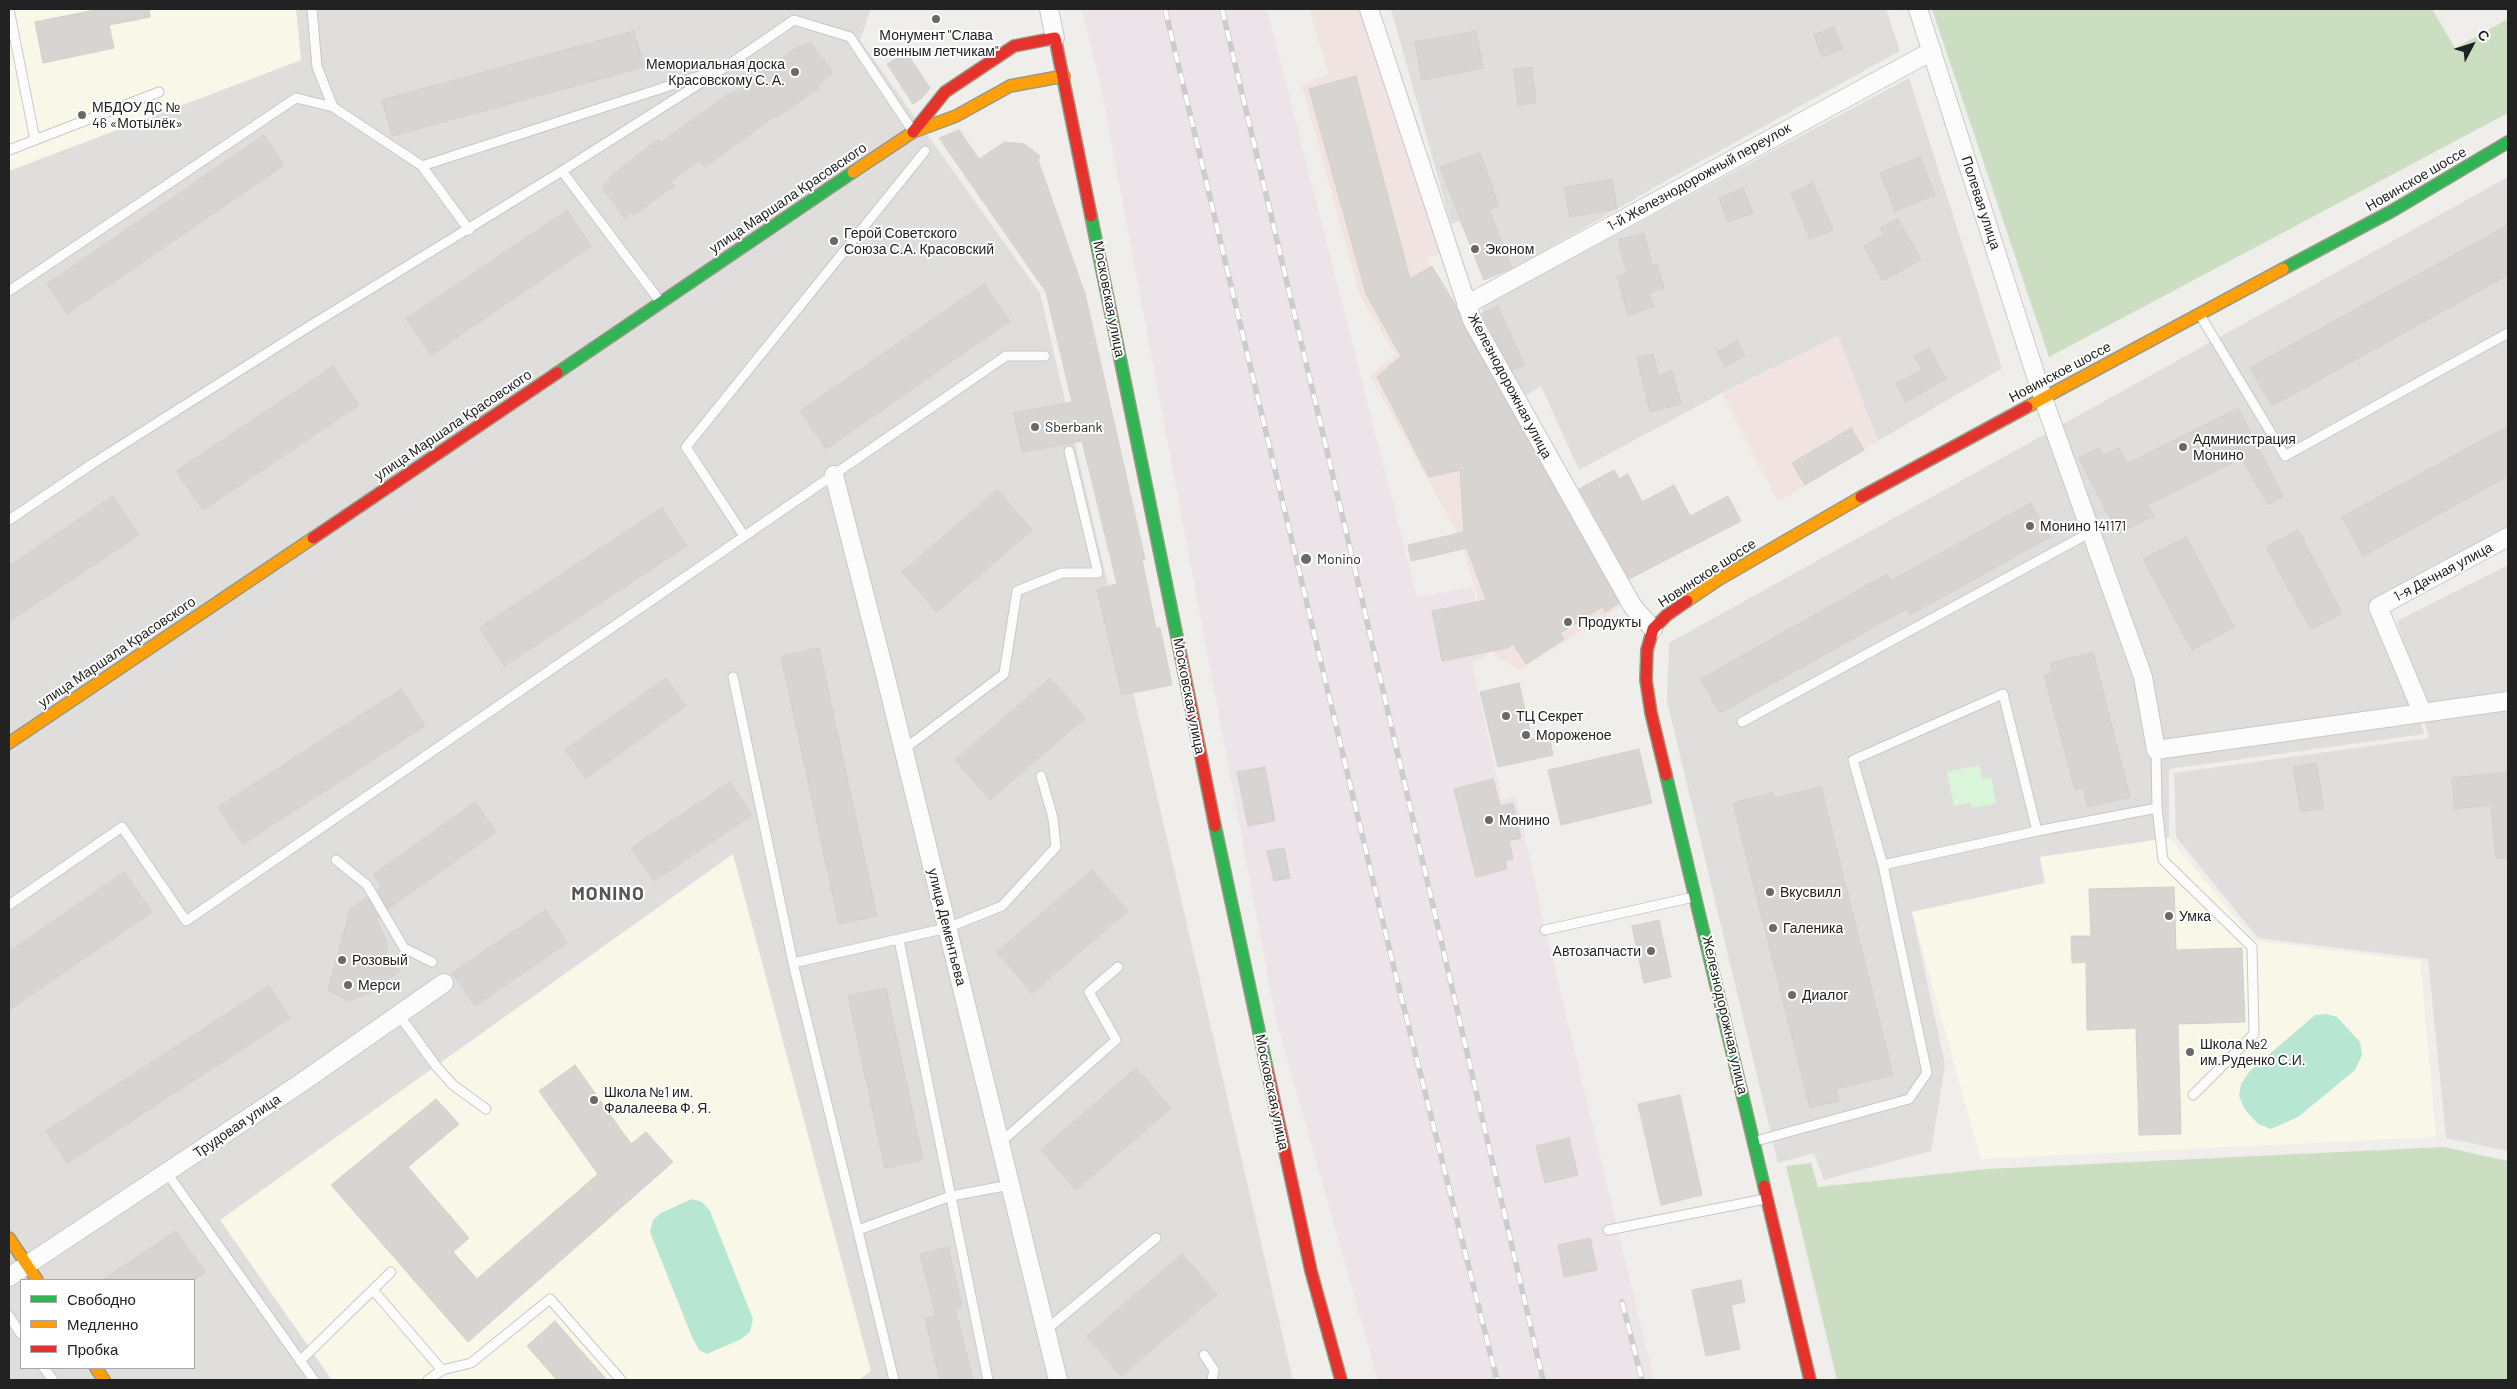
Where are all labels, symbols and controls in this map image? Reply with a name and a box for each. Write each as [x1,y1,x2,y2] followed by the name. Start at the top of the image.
[930,13,942,25] marker: Монумент "Слава военным летчикам"
[2447,20,2497,70] north arrow
[2474,26,2494,44] text: С
[873,27,999,59] place label: Монумент "Слава военным летчикам"
[646,56,785,88] place label: Мемориальная доска Красовскому С. А.
[789,66,801,78] marker: Мемориальная доска Красовскому С. А.
[92,99,183,132] place label: МБДОУ ДC № 46 «Мотылёк»
[76,109,88,121] marker: МБДОУ ДC № 46 «Мотылёк»
[1604,119,1794,235] street label: 1-й Железнодорожный переулок
[706,139,870,257] street label: улица Маршала Красовского
[2363,143,2469,215] street label: Новинское шоссе
[1958,154,2004,252] street label: Полевая улица
[844,225,994,258] place label: Герой Советского Союза С.А. Красовский
[828,235,840,247] marker: Герой Советского Союза С.А. Красовский
[1089,239,1129,359] street label: Московская улица
[1485,241,1534,257] place label: Эконом
[1469,243,1481,255] marker: Эконом
[1464,310,1556,462] street label: Железнодорожная улица
[2006,338,2114,406] street label: Новинское шоссе
[371,366,535,484] street label: улица Маршала Красовского
[1045,419,1103,435] place label: Sberbank
[1029,421,1041,433] marker: Sberbank
[2193,431,2296,464] place label: Администрация Монино
[2177,441,2189,453] marker: Администрация Монино
[2040,518,2126,534] place label: Монино 141171
[2024,520,2036,532] marker: Монино 141171
[1655,535,1759,611] street label: Новинское шоссе
[2391,539,2495,605] street label: 1-я Дачная улица
[1317,551,1361,567] place label: Monino
[1299,552,1313,566] marker: Monino
[35,593,199,711] street label: улица Маршала Красовского
[1578,614,1641,630] place label: Продукты
[1562,616,1574,628] marker: Продукты
[1169,636,1209,756] street label: Московская улица
[1516,708,1583,724] place label: ТЦ Секрет
[1500,710,1512,722] marker: ТЦ Секрет
[1536,727,1611,743] place label: Мороженое
[1520,729,1532,741] marker: Мороженое
[1499,812,1550,828] place label: Монино
[1483,814,1495,826] marker: Монино
[924,867,970,987] street label: улица Дементьева
[571,883,645,905] district label: MONINO
[1780,884,1841,900] place label: Вкусвилл
[1764,886,1776,898] marker: Вкусвилл
[2179,908,2211,924] place label: Умка
[2163,910,2175,922] marker: Умка
[1783,920,1843,936] place label: Галеника
[1767,922,1779,934] marker: Галеника
[1699,934,1751,1096] street label: Железнодорожная улица
[1553,943,1641,959] place label: Автозапчасти
[1645,945,1657,957] marker: Автозапчасти
[352,952,408,968] place label: Розовый
[336,954,348,966] marker: Розовый
[358,977,400,993] place label: Мерси
[342,979,354,991] marker: Мерси
[1802,987,1848,1003] place label: Диалог
[1786,989,1798,1001] marker: Диалог
[1252,1033,1292,1151] street label: Московская улица
[2200,1036,2306,1068] place label: Школа №2 им.Руденко С.И.
[2184,1046,2196,1058] marker: Школа №2 им.Руденко С.И.
[604,1084,711,1116] place label: Школа №1 им. Фалалеева Ф. Я.
[190,1091,284,1161] street label: Трудовая улица
[588,1094,600,1106] marker: Школа №1 им. Фалалеева Ф. Я.
[20,1279,195,1369] legend
[67,1290,136,1308] text: Свободно
[67,1315,138,1333] text: Медленно
[67,1340,118,1358] text: Пробка

